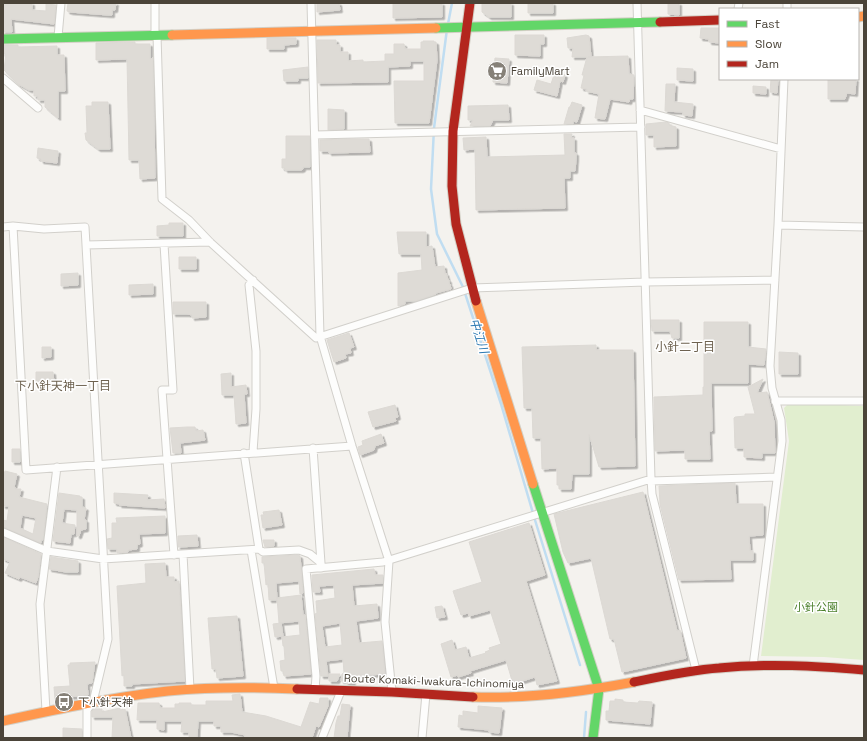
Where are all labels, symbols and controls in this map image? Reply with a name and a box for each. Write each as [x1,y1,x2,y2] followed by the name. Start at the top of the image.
[719,8,859,80] legend
[755,16,780,32] text: Fast
[755,36,782,52] text: Slow
[755,56,779,72] text: Jam
[486,60,508,82] supermarket icon: FamilyMart
[511,64,570,78] place label: FamilyMart
[466,316,493,357] water label: 中江川
[655,339,715,355] district label: 小針二丁目
[15,378,111,394] district label: 下小針天神一丁目
[794,600,838,614] park label: 小針公園
[344,671,525,691] street label: Route Komaki-Iwakura-Ichinomiya
[53,691,75,713] bus stop icon: 下小針天神
[78,695,133,709] place label: 下小針天神

